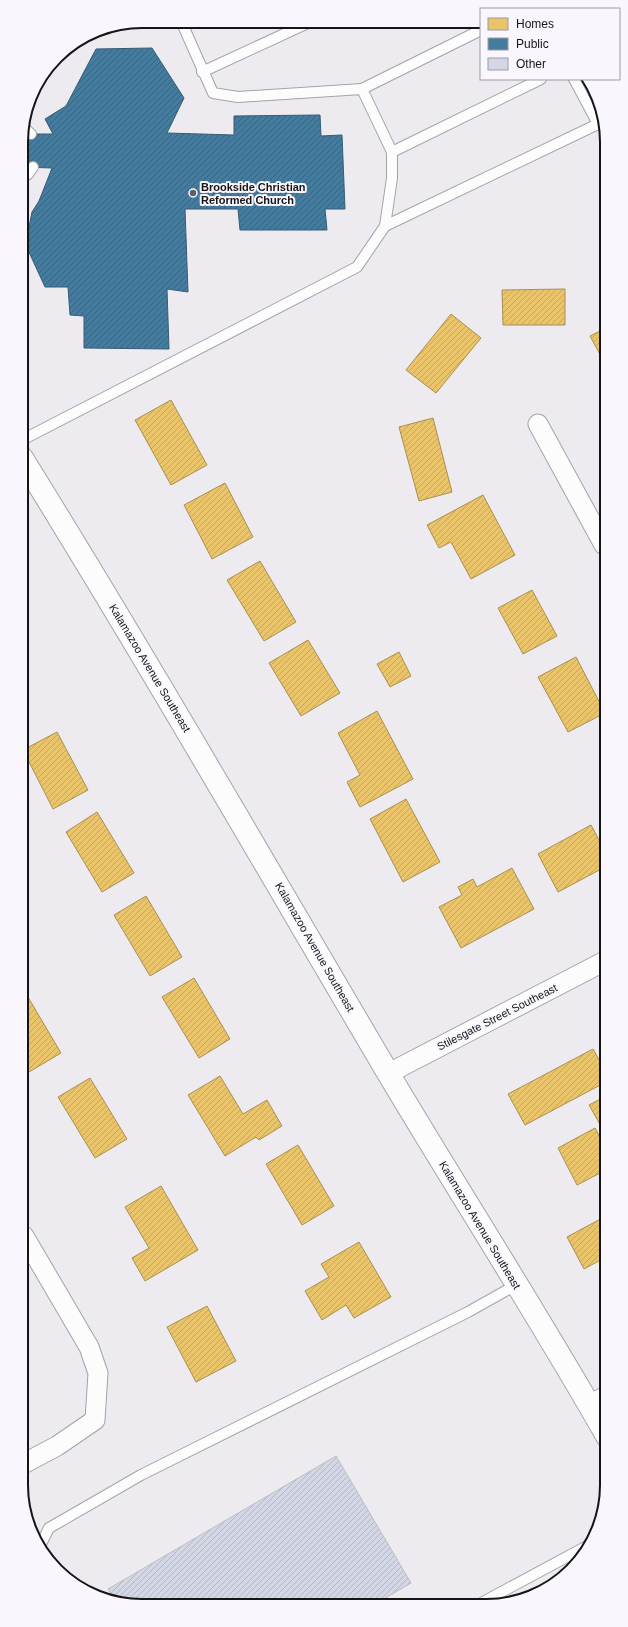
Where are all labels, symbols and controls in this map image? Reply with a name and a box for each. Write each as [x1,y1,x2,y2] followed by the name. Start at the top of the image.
[480,8,620,80] legend
[516,17,554,31] text: Homes
[516,37,549,51] text: Public
[516,57,546,71] text: Other
[201,181,306,206] place label: Brookside Christian Reformed Church
[188,188,198,198] marker: Brookside Christian Reformed Church
[107,602,193,734] street label: Kalamazoo Avenue Southeast
[273,880,357,1014] street label: Kalamazoo Avenue Southeast
[435,981,559,1053] street label: Stilesgate Street Southeast
[437,1159,523,1291] street label: Kalamazoo Avenue Southeast

